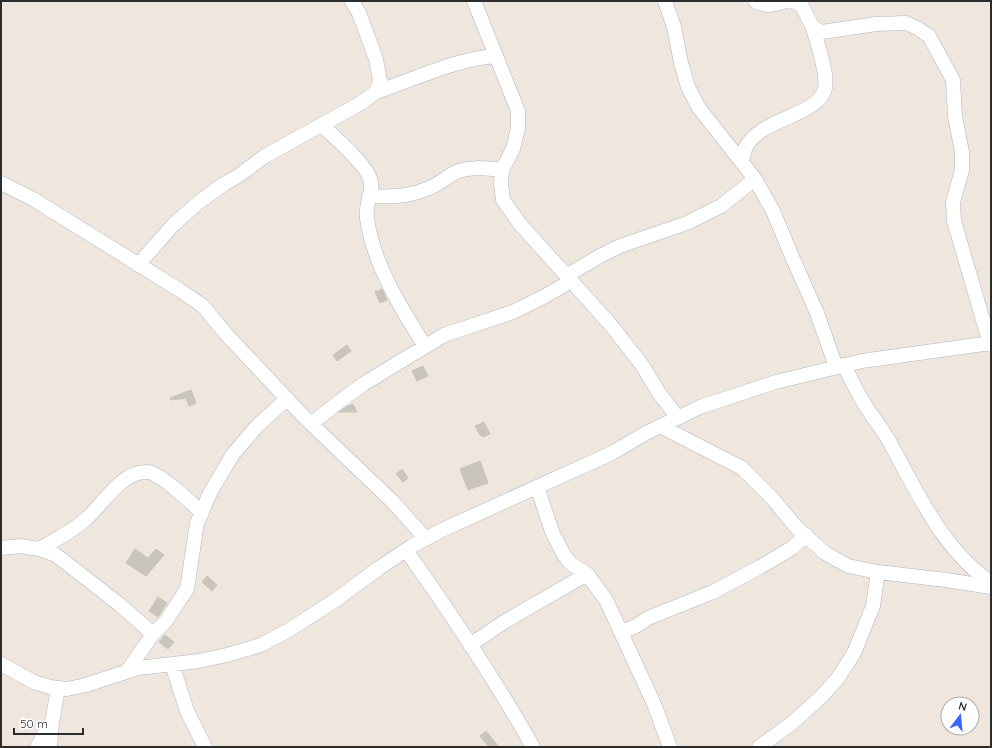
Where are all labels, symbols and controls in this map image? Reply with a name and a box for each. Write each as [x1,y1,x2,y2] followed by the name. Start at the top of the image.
[940,696,980,736] north arrow
[957,699,969,714] text: N
[14,710,83,736] scale bar
[20,716,48,731] text: 50 m

